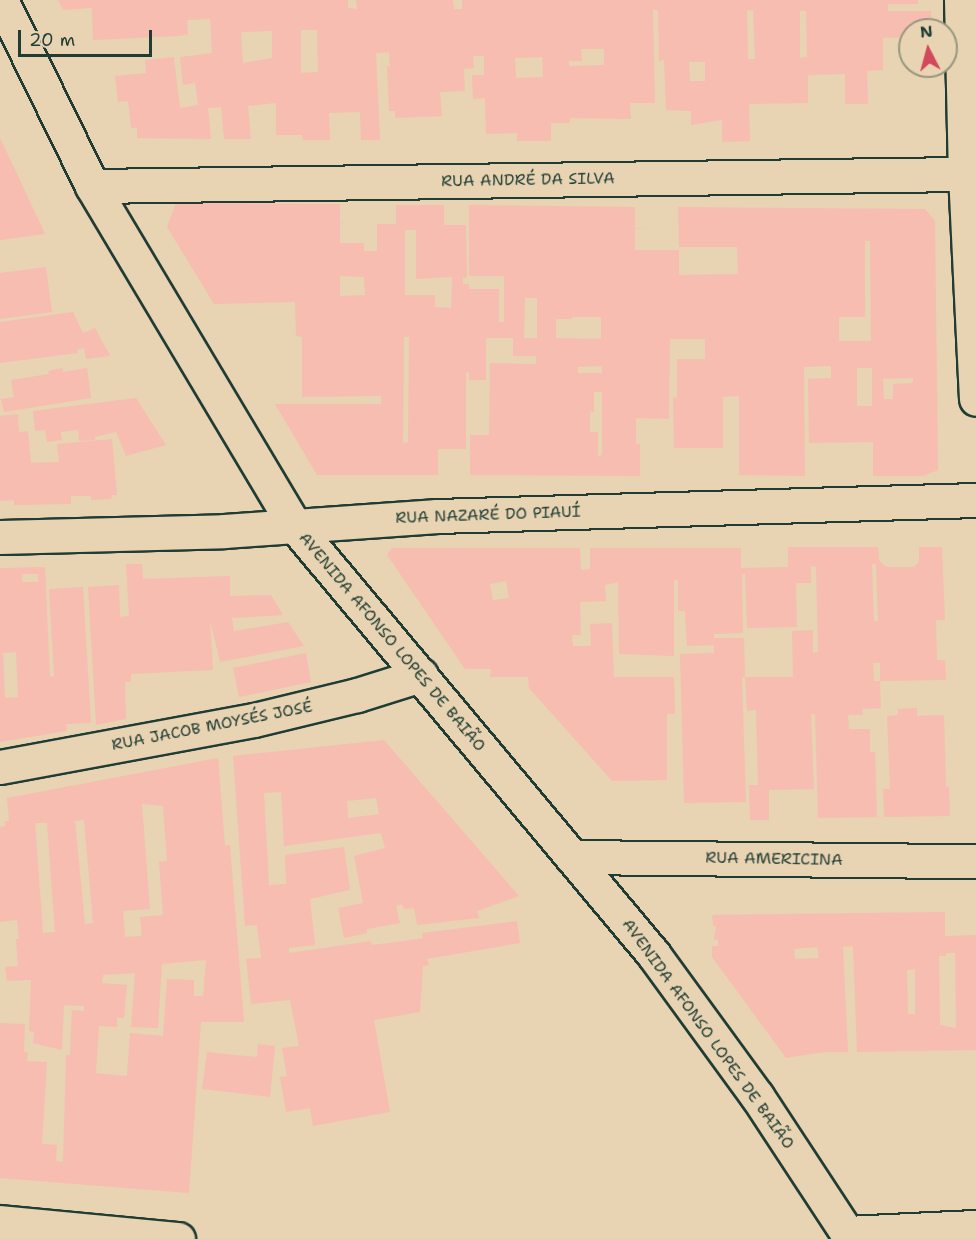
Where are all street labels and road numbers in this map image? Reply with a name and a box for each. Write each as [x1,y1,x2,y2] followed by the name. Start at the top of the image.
[441,169,615,191] street label: RUA ANDRÉ DA SILVA
[395,502,581,528] street label: RUA NAZARÉ DO PIAUÍ
[295,529,489,755] street label: AVENIDA AFONSO LOPES DE BAIÃO
[110,697,314,755] street label: RUA JACOB MOYSÉS JOSÉ
[705,848,843,870] street label: RUA AMERICINA
[618,915,798,1153] street label: AVENIDA AFONSO LOPES DE BAIÃO

